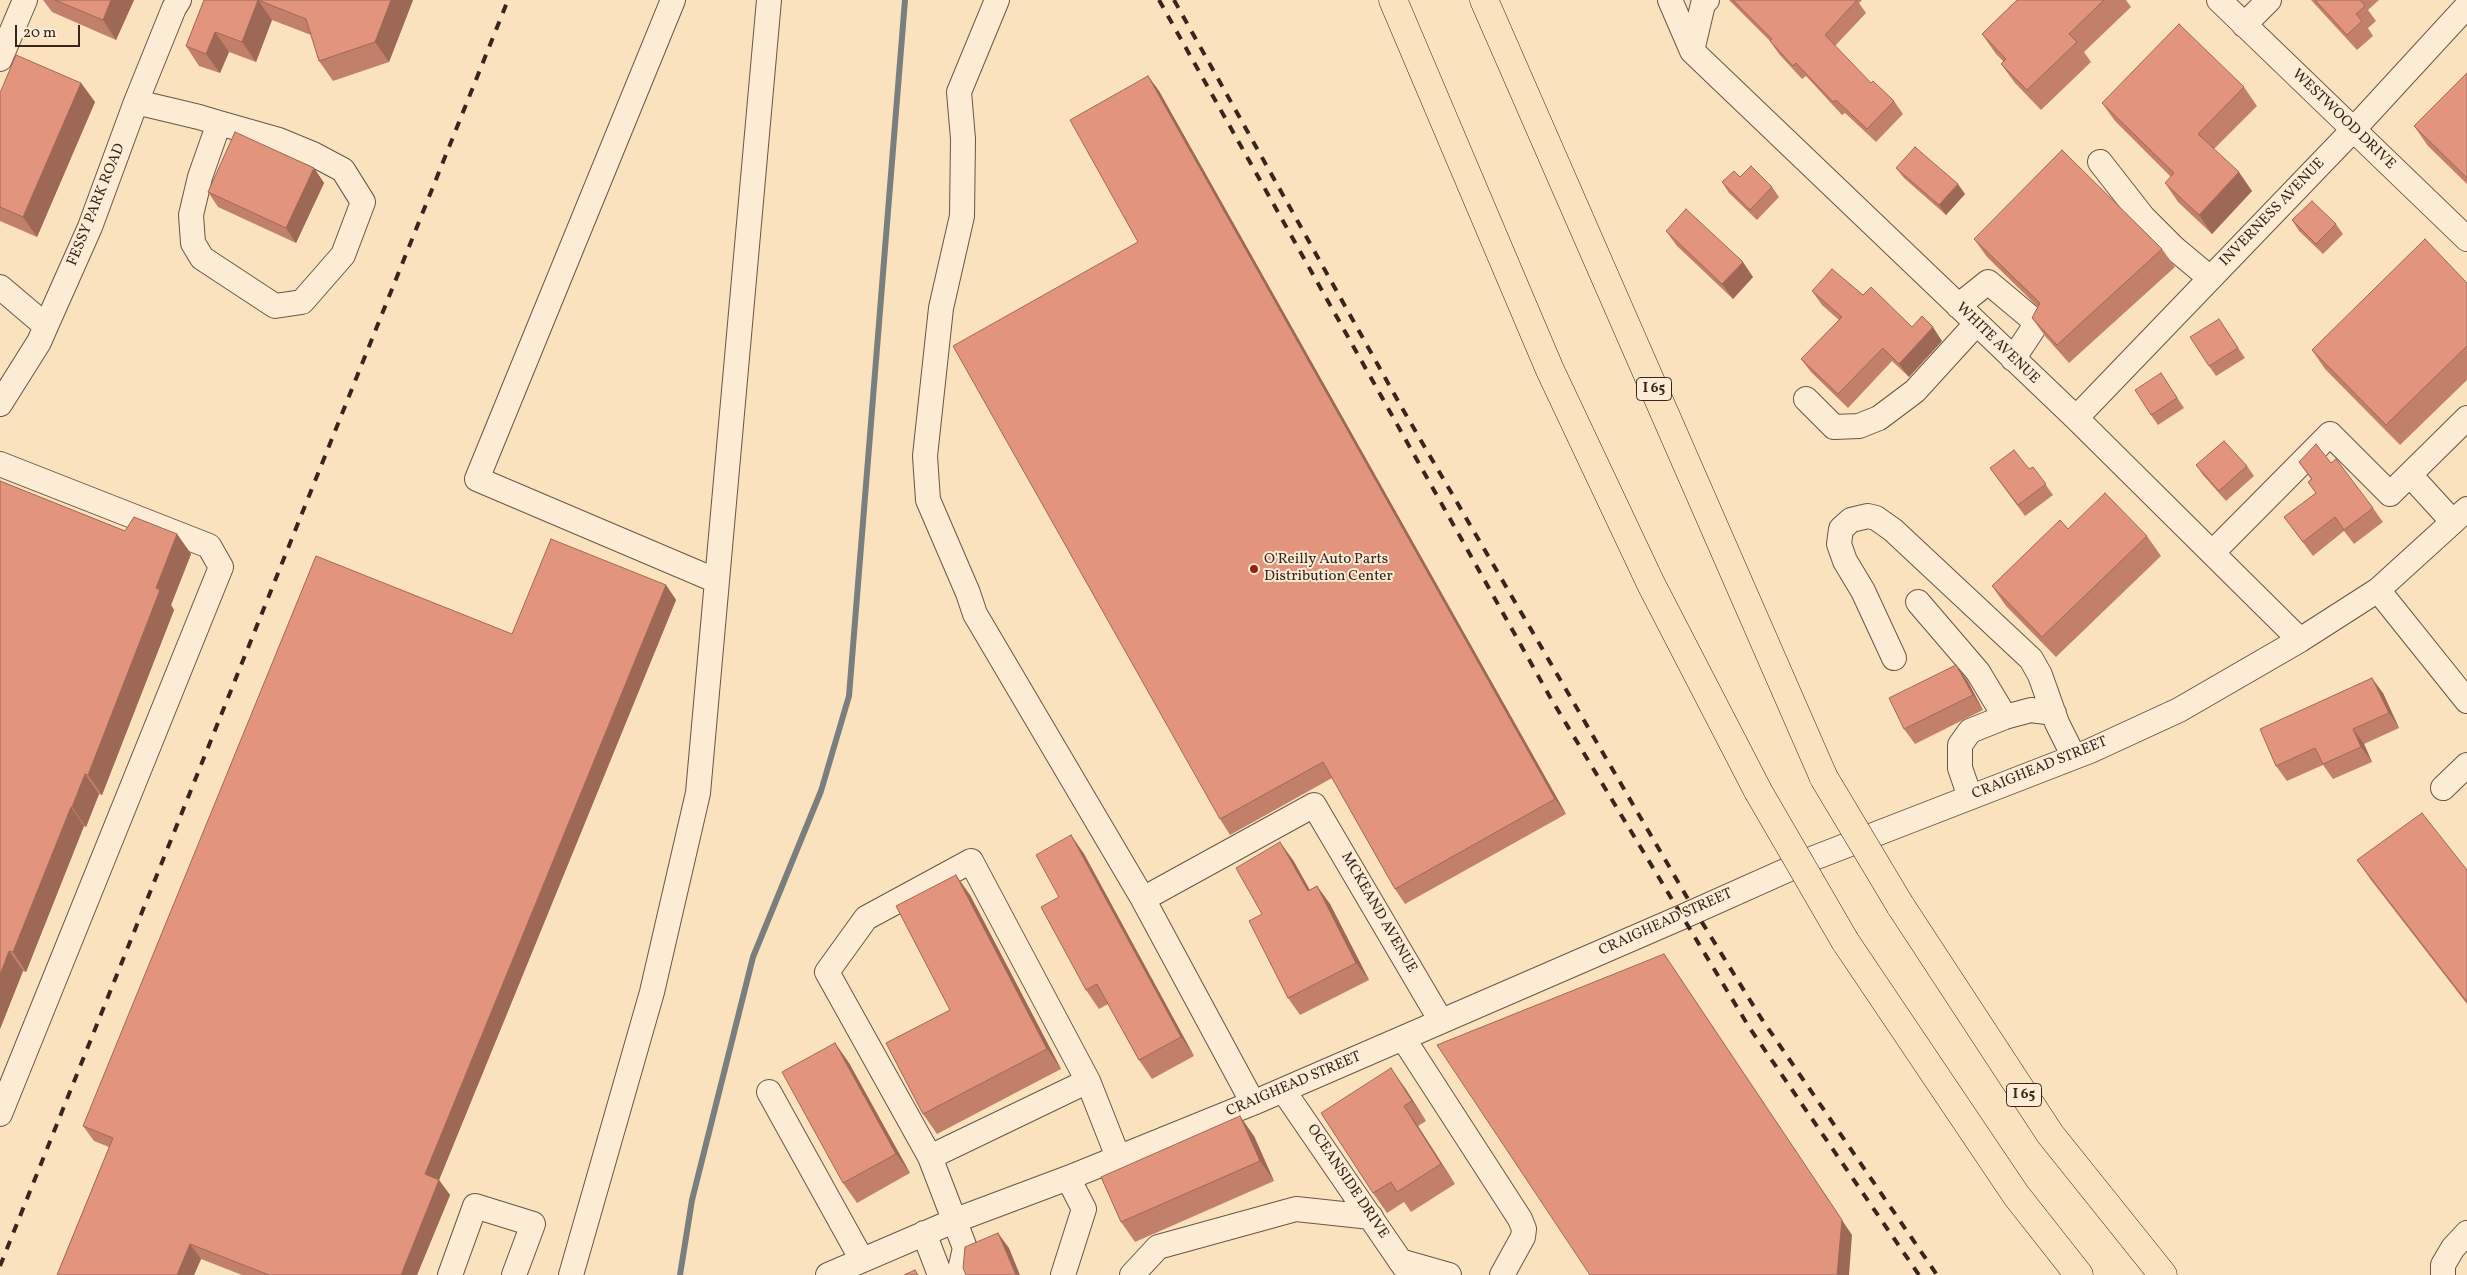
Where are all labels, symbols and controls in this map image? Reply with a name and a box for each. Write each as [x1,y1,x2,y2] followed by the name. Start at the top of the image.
[18,15,82,47] scale bar
[23,23,56,44] text: 20 m
[2287,66,2399,174] street label: WESTWOOD DRIVE
[64,141,130,269] street label: FESSY PARK ROAD
[2217,155,2329,271] street label: INVERNESS AVENUE
[1951,299,2043,389] street label: WHITE AVENUE
[1636,378,1672,400] road number: I 65
[1264,551,1393,586] place label: O'Reilly Auto Parts Distribution Center
[1248,563,1260,575] marker: O'Reilly Auto Parts Distribution Center
[1970,734,2110,804] street label: CRAIGHEAD STREET
[1336,849,1420,977] street label: MCKEAND AVENUE
[1596,885,1736,961] street label: CRAIGHEAD STREET
[1224,1049,1364,1121] street label: CRAIGHEAD STREET
[2006,1084,2042,1106] road number: I 65
[1302,1122,1392,1242] street label: OCEANSIDE DRIVE

